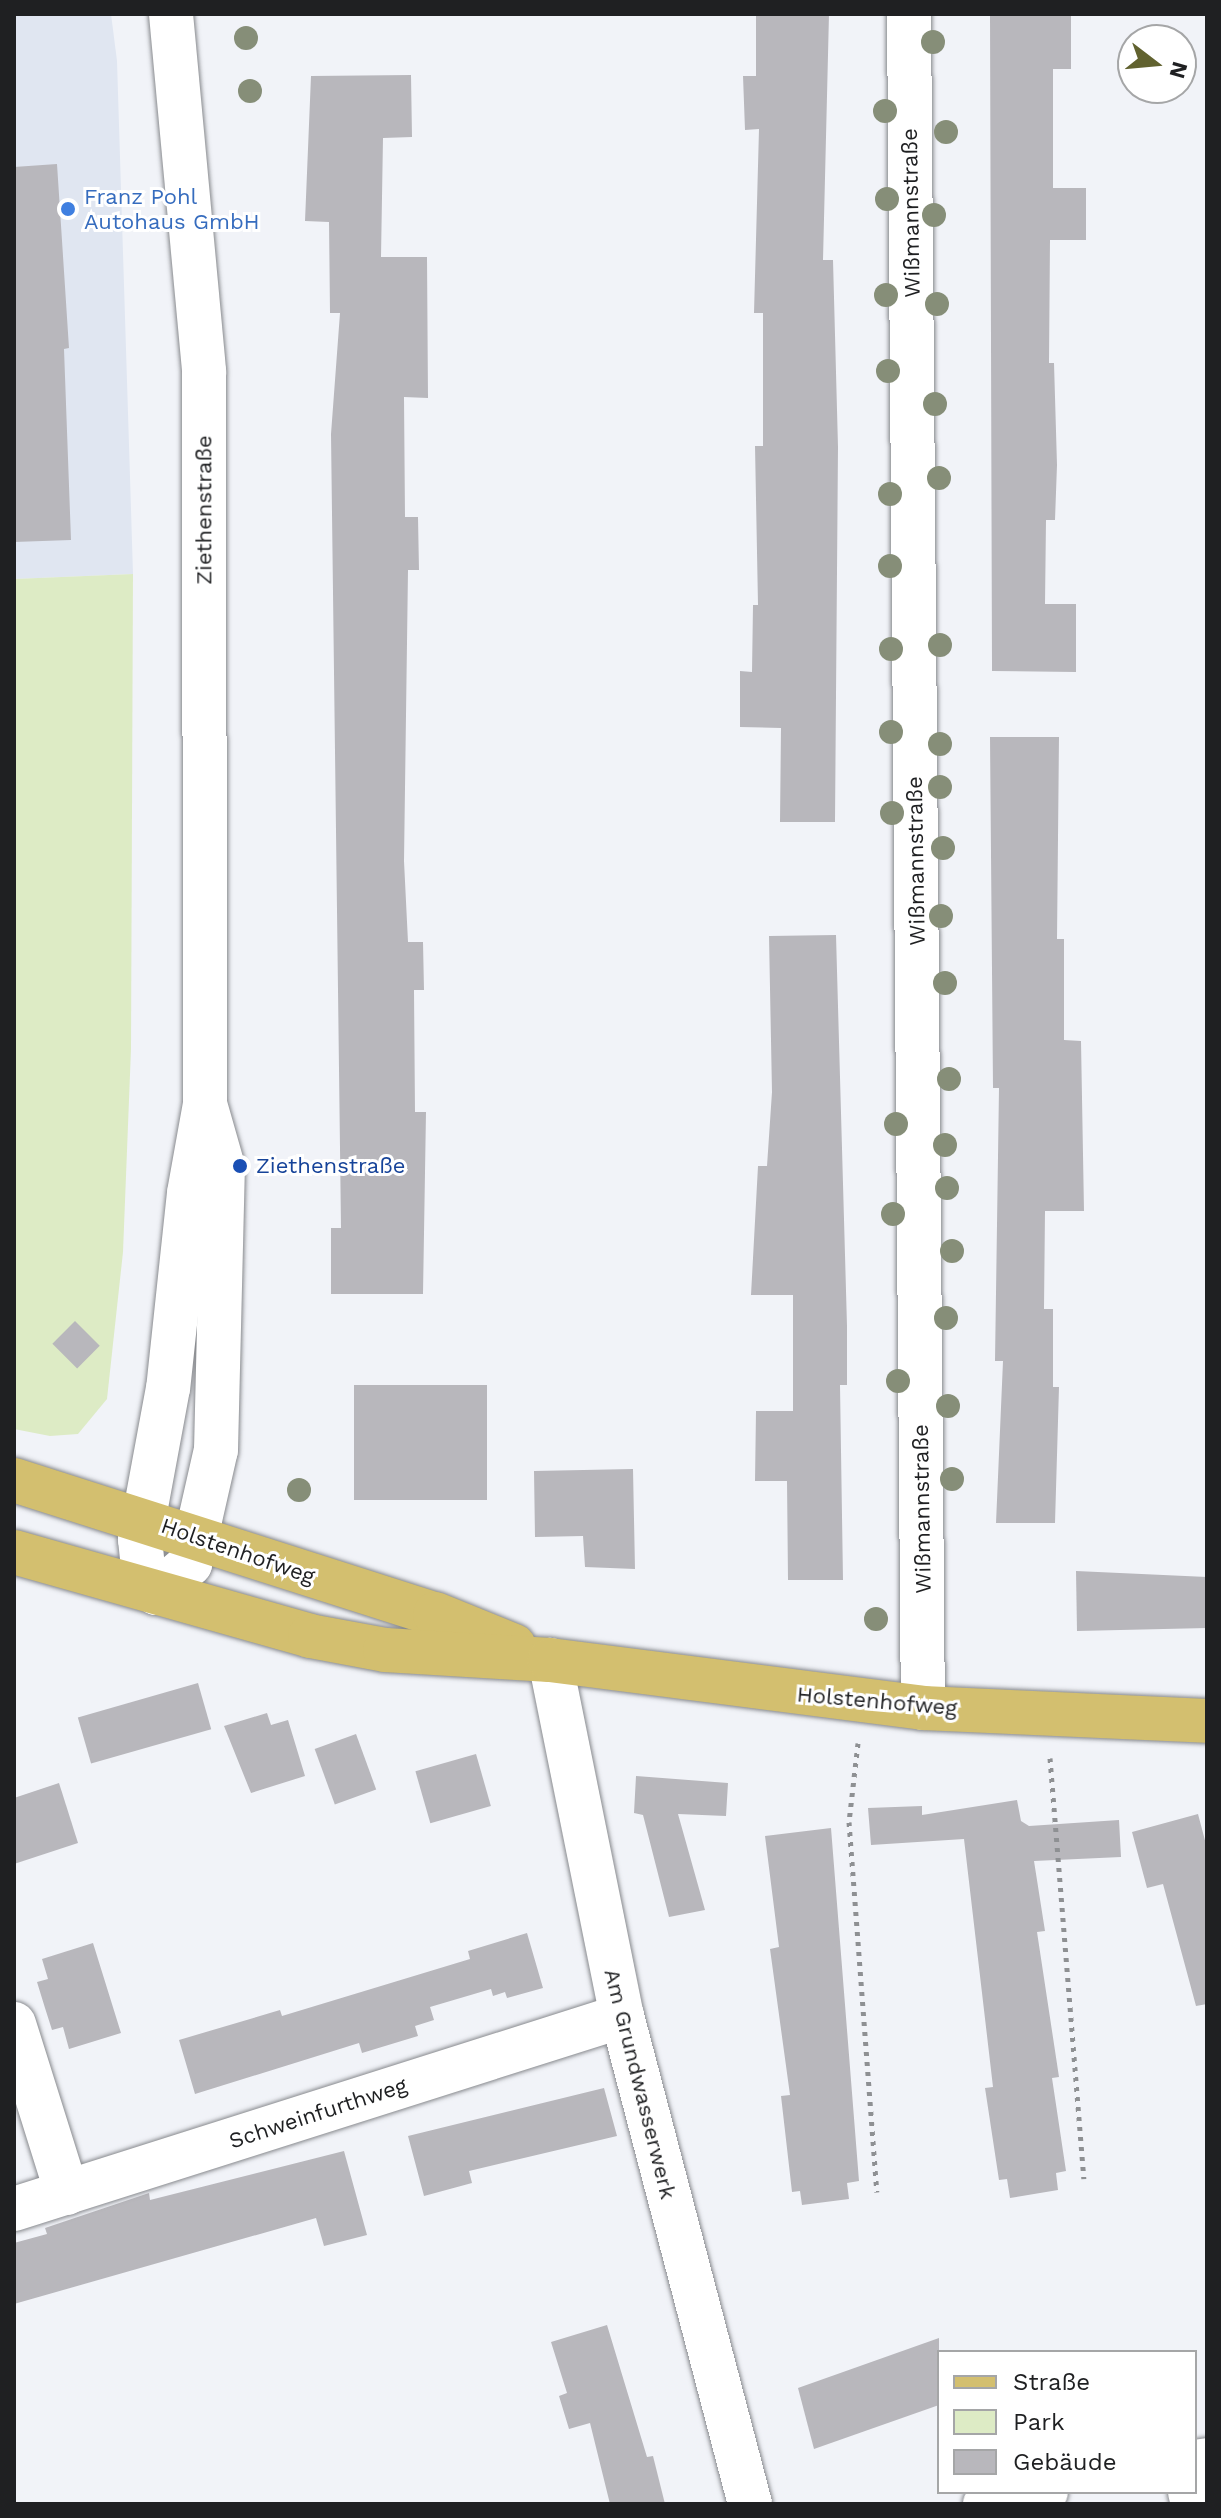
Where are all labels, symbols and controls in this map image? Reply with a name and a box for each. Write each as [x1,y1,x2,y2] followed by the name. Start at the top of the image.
[1117,24,1197,104] north arrow
[1164,59,1193,81] text: N
[896,128,926,298] street label: Wißmannstraße
[84,183,260,234] place label: Franz Pohl Autohaus GmbH
[59,200,77,218] marker: Franz Pohl Autohaus GmbH
[191,435,217,585] street label: Ziethenstraße
[901,776,931,946] street label: Wißmannstraße
[256,1153,405,1179] place label: Ziethenstraße
[231,1157,249,1175] marker: Ziethenstraße
[907,1424,937,1594] street label: Wißmannstraße
[158,1512,318,1590] street label: Holstenhofweg
[796,1681,958,1721] street label: Holstenhofweg
[599,1966,681,2202] street label: Am Grundwasserwerk
[226,2072,410,2154] street label: Schweinfurthweg
[937,2350,1197,2494] legend
[1013,2368,1090,2396] text: Straße
[1013,2408,1065,2436] text: Park
[1013,2448,1117,2476] text: Gebäude

